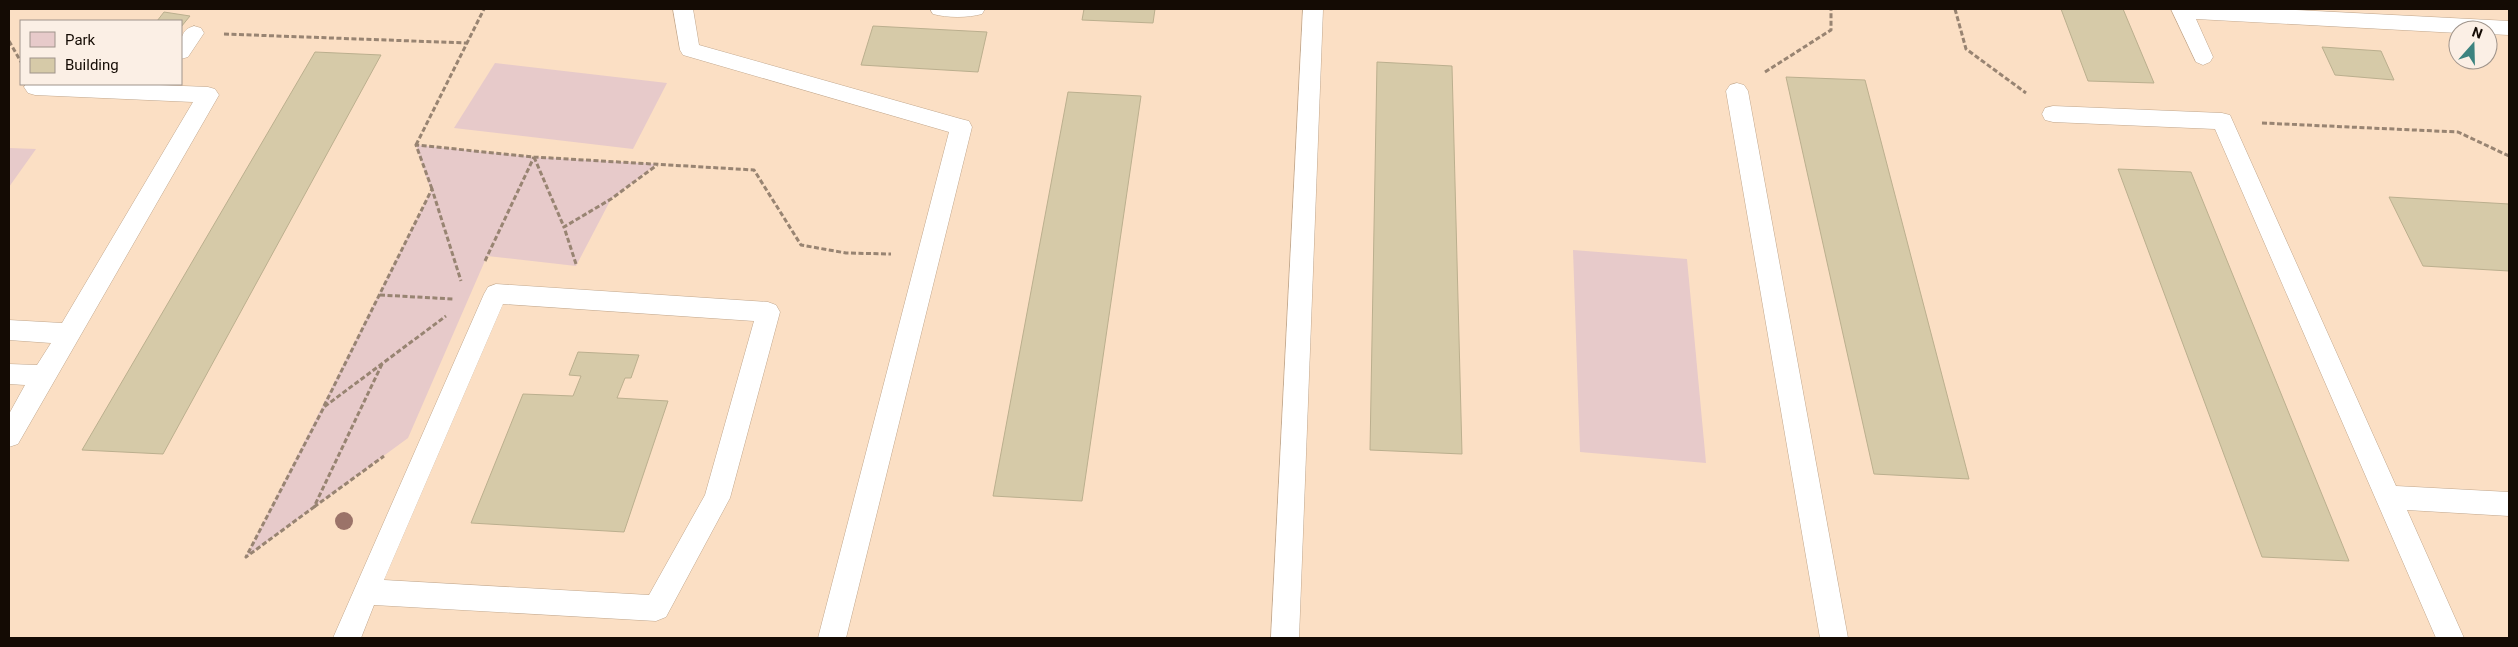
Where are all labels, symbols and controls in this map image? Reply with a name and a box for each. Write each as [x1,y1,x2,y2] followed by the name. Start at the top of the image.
[20,20,182,85] legend
[2448,20,2498,70] north arrow
[2470,24,2485,42] text: N
[65,31,96,49] text: Park
[65,56,119,74] text: Building

